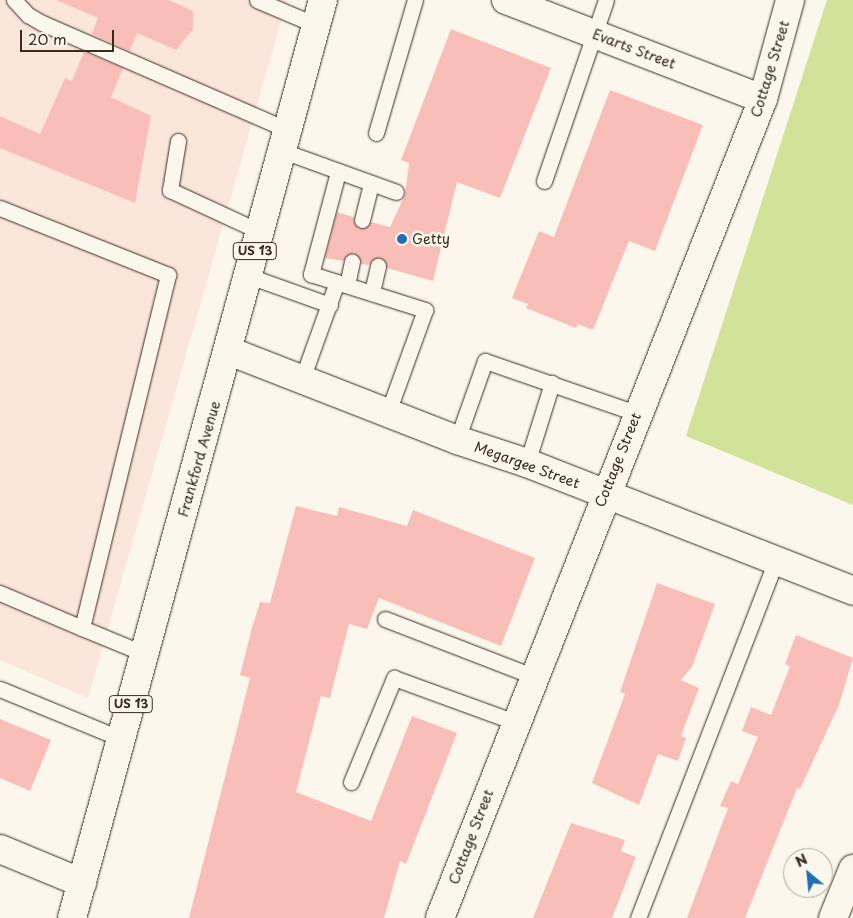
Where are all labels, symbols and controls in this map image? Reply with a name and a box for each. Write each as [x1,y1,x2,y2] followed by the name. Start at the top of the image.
[747,19,793,119] street label: Cottage Street
[22,20,116,52] scale bar
[590,25,678,73] street label: Evarts Street
[28,27,67,50] text: 20 m
[412,231,450,247] place label: Getty
[396,233,408,245] marker: Getty
[232,242,278,260] road number: US 13
[174,399,224,519] street label: Frankford Avenue
[592,411,644,509] street label: Cottage Street
[472,438,582,492] street label: Megargee Street
[108,694,154,714] road number: US 13
[445,787,497,887] street label: Cottage Street
[783,848,833,898] north arrow
[791,848,811,872] text: N

